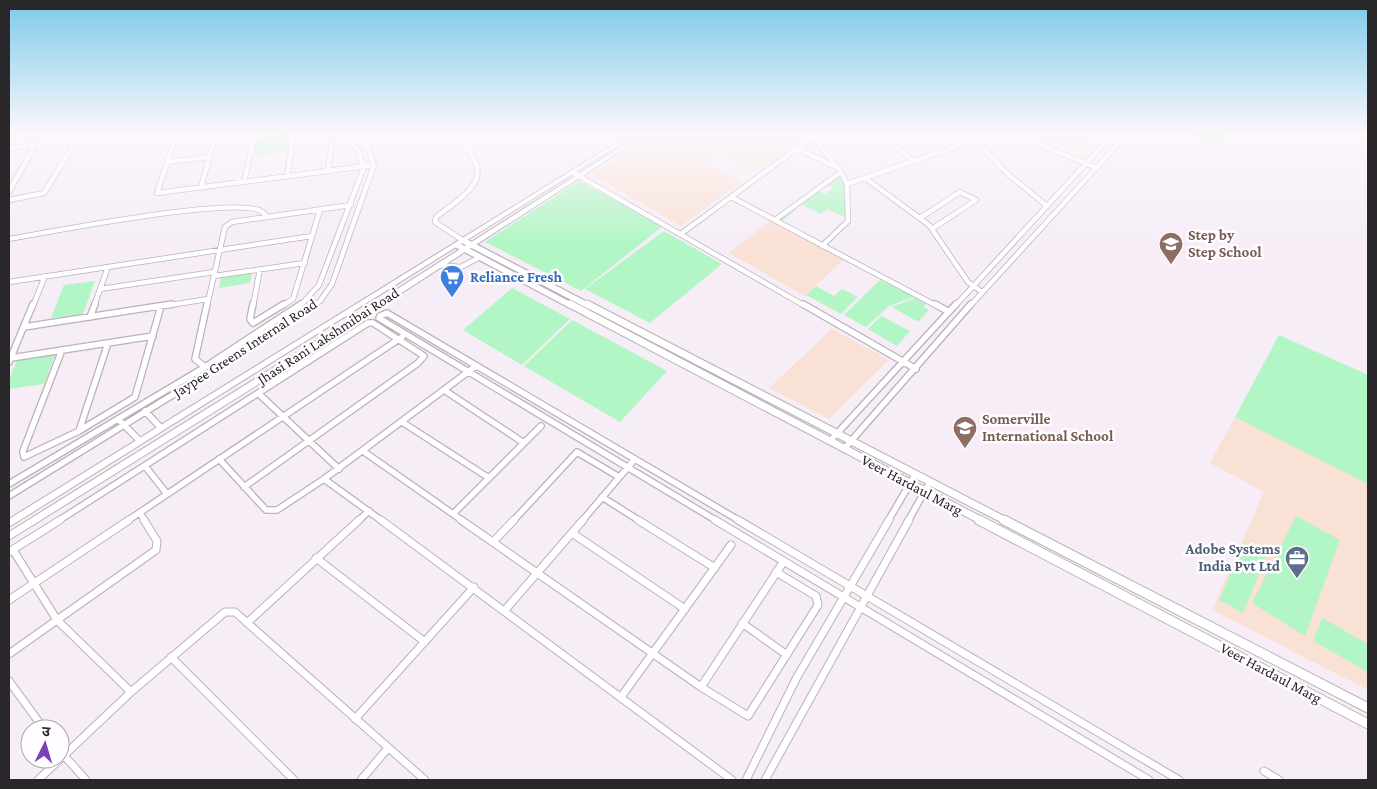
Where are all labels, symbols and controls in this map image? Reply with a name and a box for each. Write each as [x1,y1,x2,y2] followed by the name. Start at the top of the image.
[1188,227,1262,260] place label: Step by Step School
[1158,231,1184,265] school or university icon: Step by Step School
[439,264,465,298] supermarket icon: Reliance Fresh
[470,269,562,285] place label: Reliance Fresh
[253,284,402,390] street label: Jhasi Rani Lakshmibai Road
[168,295,320,402] street label: Jaypee Greens Internal Road
[982,411,1114,444] place label: Somerville International School
[952,415,978,449] school or university icon: Somerville International School
[858,452,965,519] street label: Veer Hardaul Marg
[1184,541,1281,574] place label: Adobe Systems India Pvt Ltd
[1284,545,1310,579] office icon: Adobe Systems India Pvt Ltd
[1217,640,1324,707] street label: Veer Hardaul Marg
[20,719,70,769] north arrow
[41,723,52,739] text: उ

